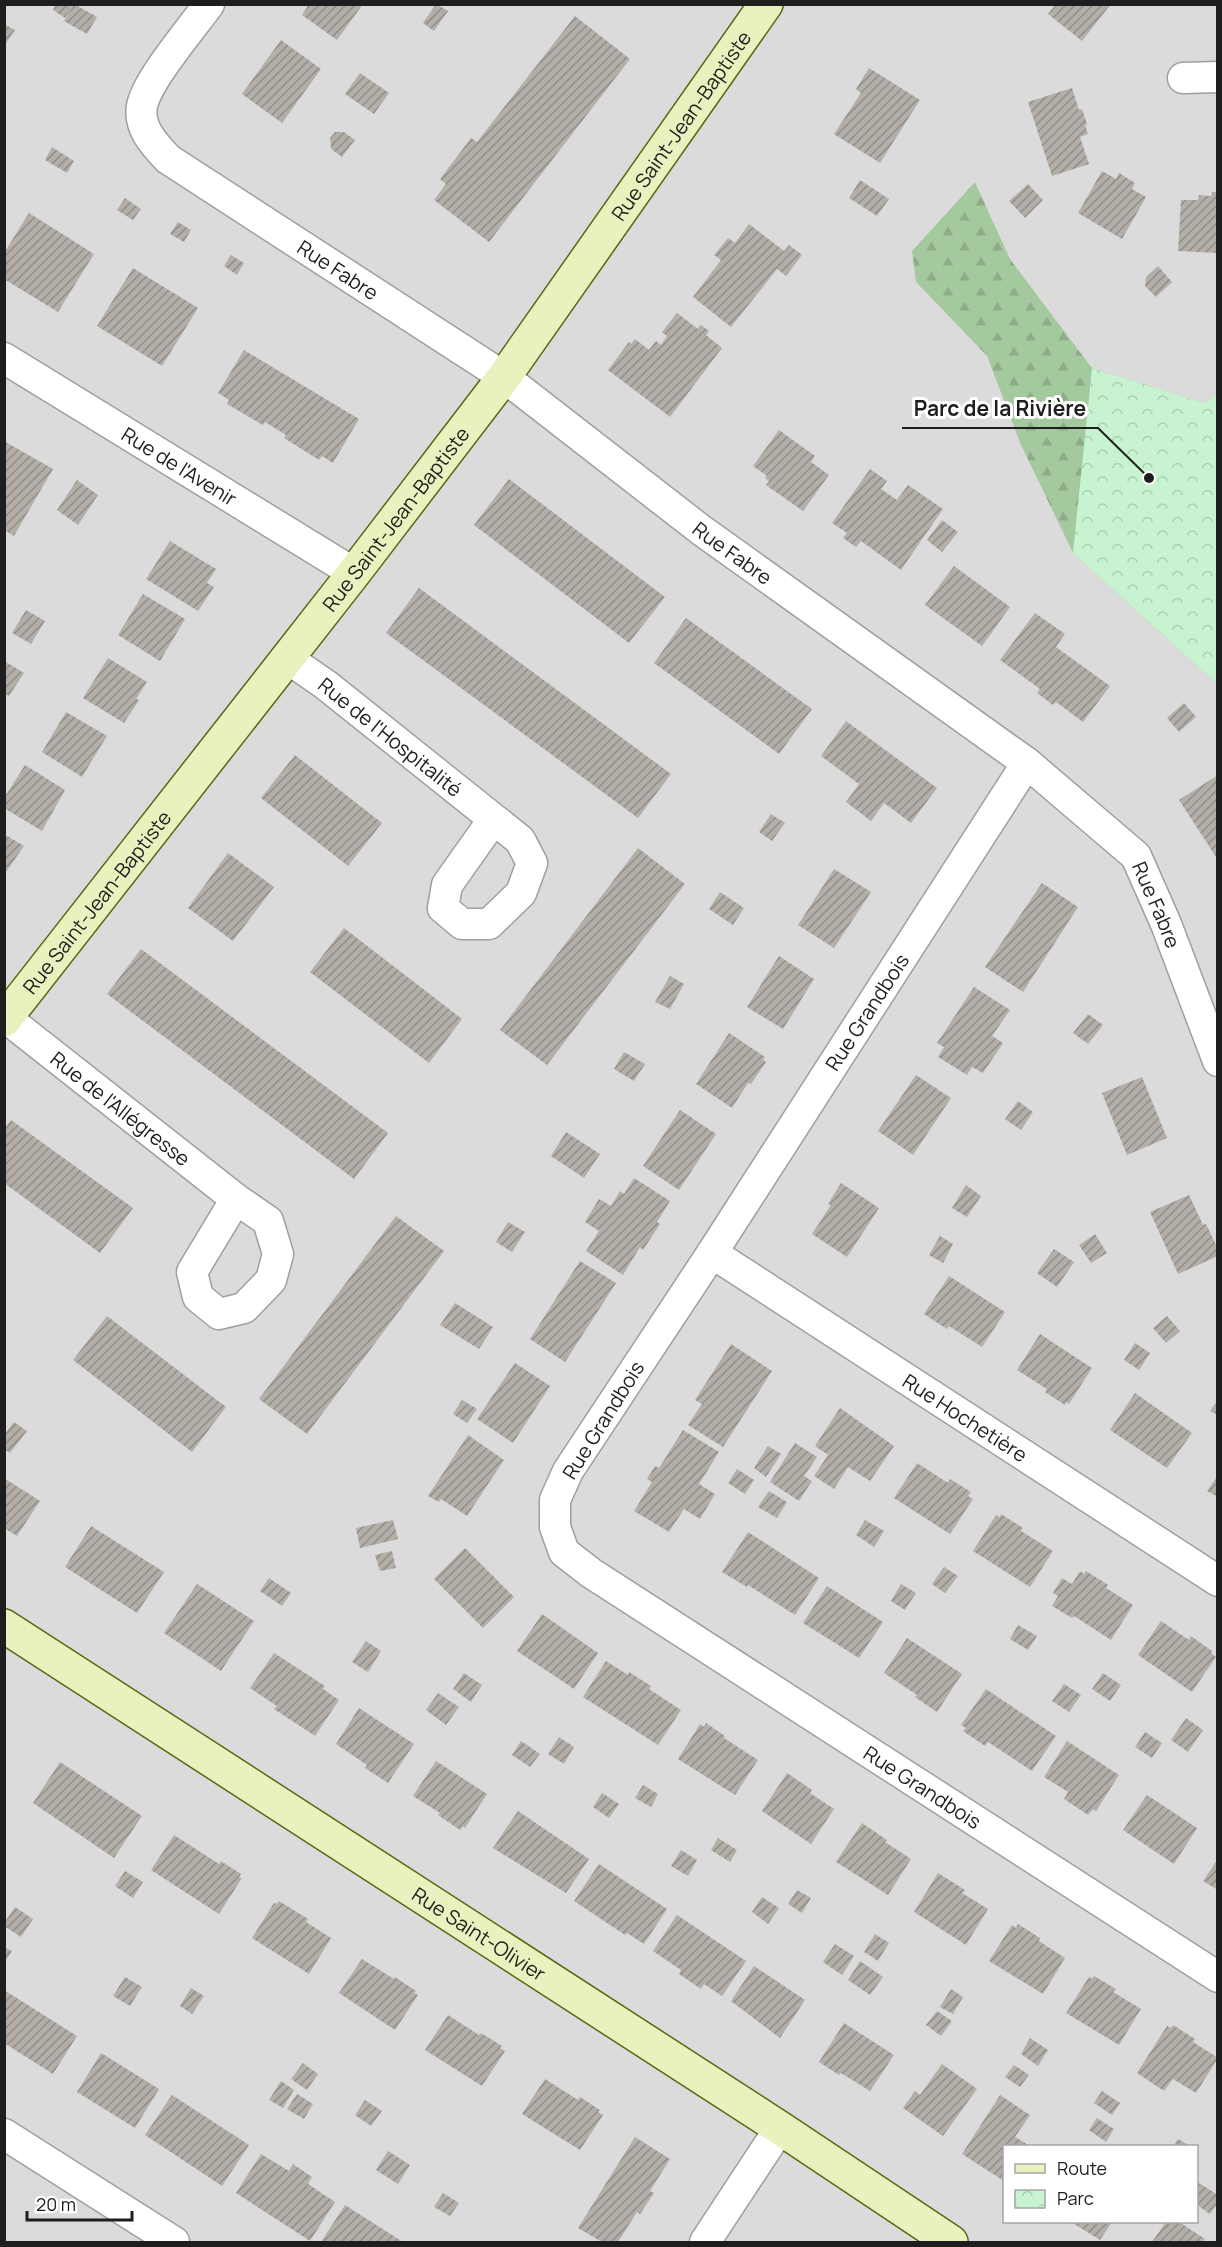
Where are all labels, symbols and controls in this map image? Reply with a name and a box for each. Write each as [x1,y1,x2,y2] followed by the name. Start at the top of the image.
[605,25,757,226] street label: Rue Saint-Jean-Baptiste
[292,233,384,306] street label: Rue Fabre
[902,389,1098,428] callout: Parc de la Rivière
[914,394,1086,422] text: Parc de la Rivière
[117,420,242,511] street label: Rue de l'Avenir
[316,421,475,617] street label: Rue Saint-Jean-Baptiste
[687,515,778,590] street label: Rue Fabre
[313,671,468,802] street label: Rue de l'Hospitalité
[16,805,177,999] street label: Rue Saint-Jean-Baptiste
[1127,857,1187,952] street label: Rue Fabre
[819,948,915,1076] street label: Rue Grandbois
[45,1045,196,1172] street label: Rue de l'Allégresse
[556,1356,650,1484] street label: Rue Grandbois
[898,1367,1033,1468] street label: Rue Hochetière
[859,1739,987,1835] street label: Rue Grandbois
[407,1880,551,1987] street label: Rue Saint-Olivier
[1003,2145,1198,2223] legend
[1057,2156,1107,2180] text: Route
[27,2184,132,2222] scale bar
[1057,2186,1094,2210] text: Parc
[36,2192,76,2216] text: 20 m

